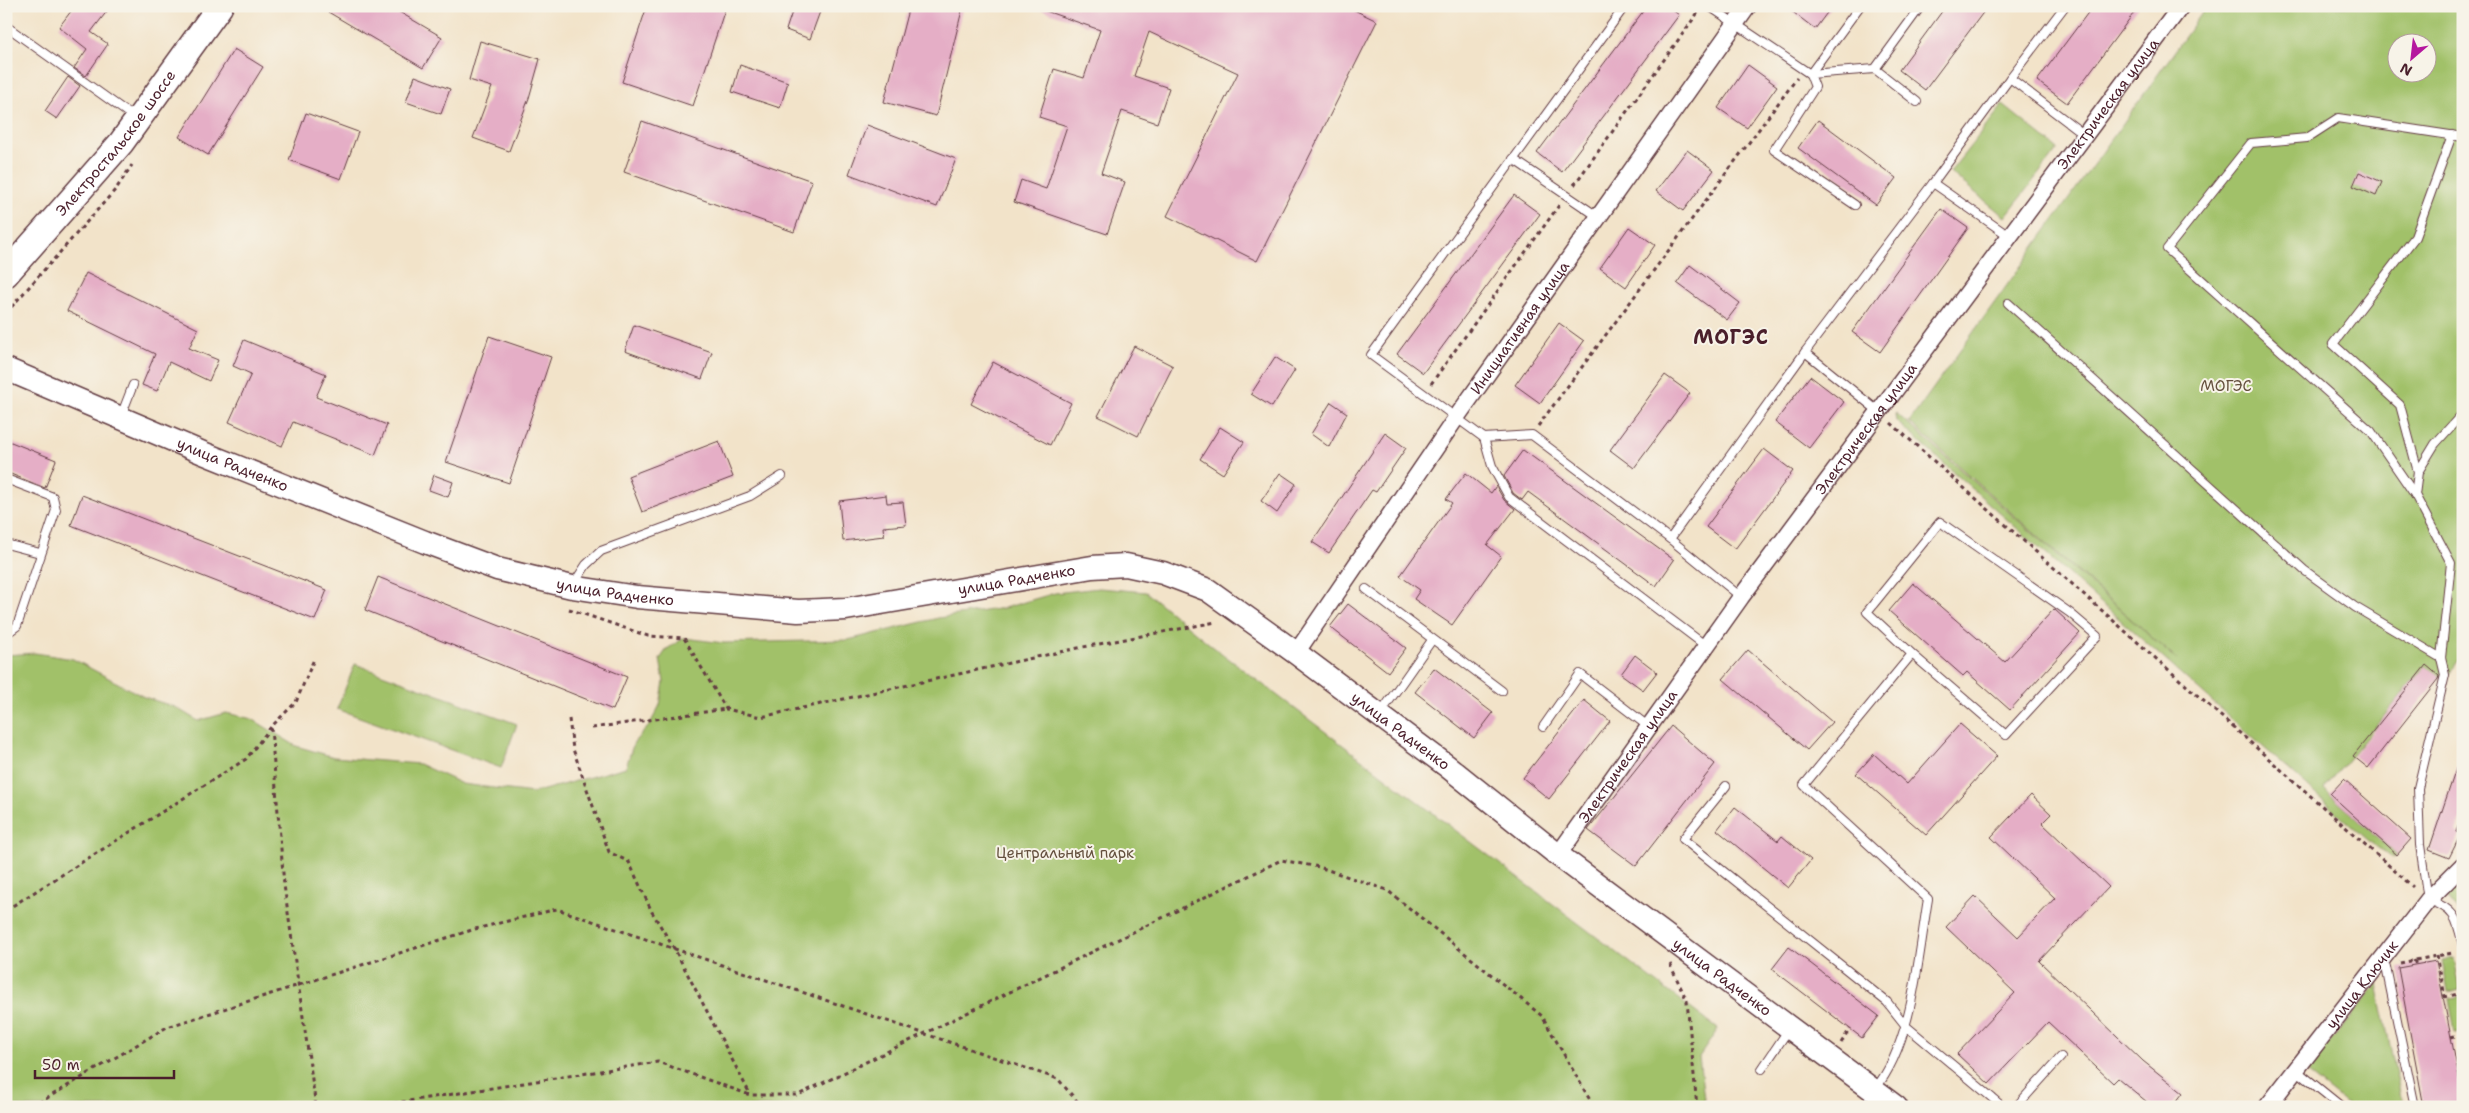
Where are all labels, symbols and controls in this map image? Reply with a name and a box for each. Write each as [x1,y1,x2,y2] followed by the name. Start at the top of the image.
[2386,32,2436,82] north arrow
[2053,34,2164,174] street label: Электрическая улица
[2397,59,2415,80] text: N
[51,66,180,220] street label: Электростальское шоссе
[1466,257,1574,398] street label: Инициативная улица
[1693,324,1769,350] district label: МОГЭС
[1811,359,1922,498] street label: Электрическая улица
[2200,376,2252,396] park label: МОГЭС
[174,433,291,496] street label: улица Радченко
[957,560,1077,600] street label: улица Радченко
[554,574,675,610] street label: улица Радченко
[1574,685,1682,827] street label: Электрическая улица
[1347,688,1454,775] street label: улица Радченко
[996,843,1134,863] park label: Центральный парк
[1668,934,1776,1021] street label: улица Радченко
[2321,936,2403,1033] street label: улица Ключик
[35,1048,174,1080] scale bar
[42,1055,80,1075] text: 50 m

